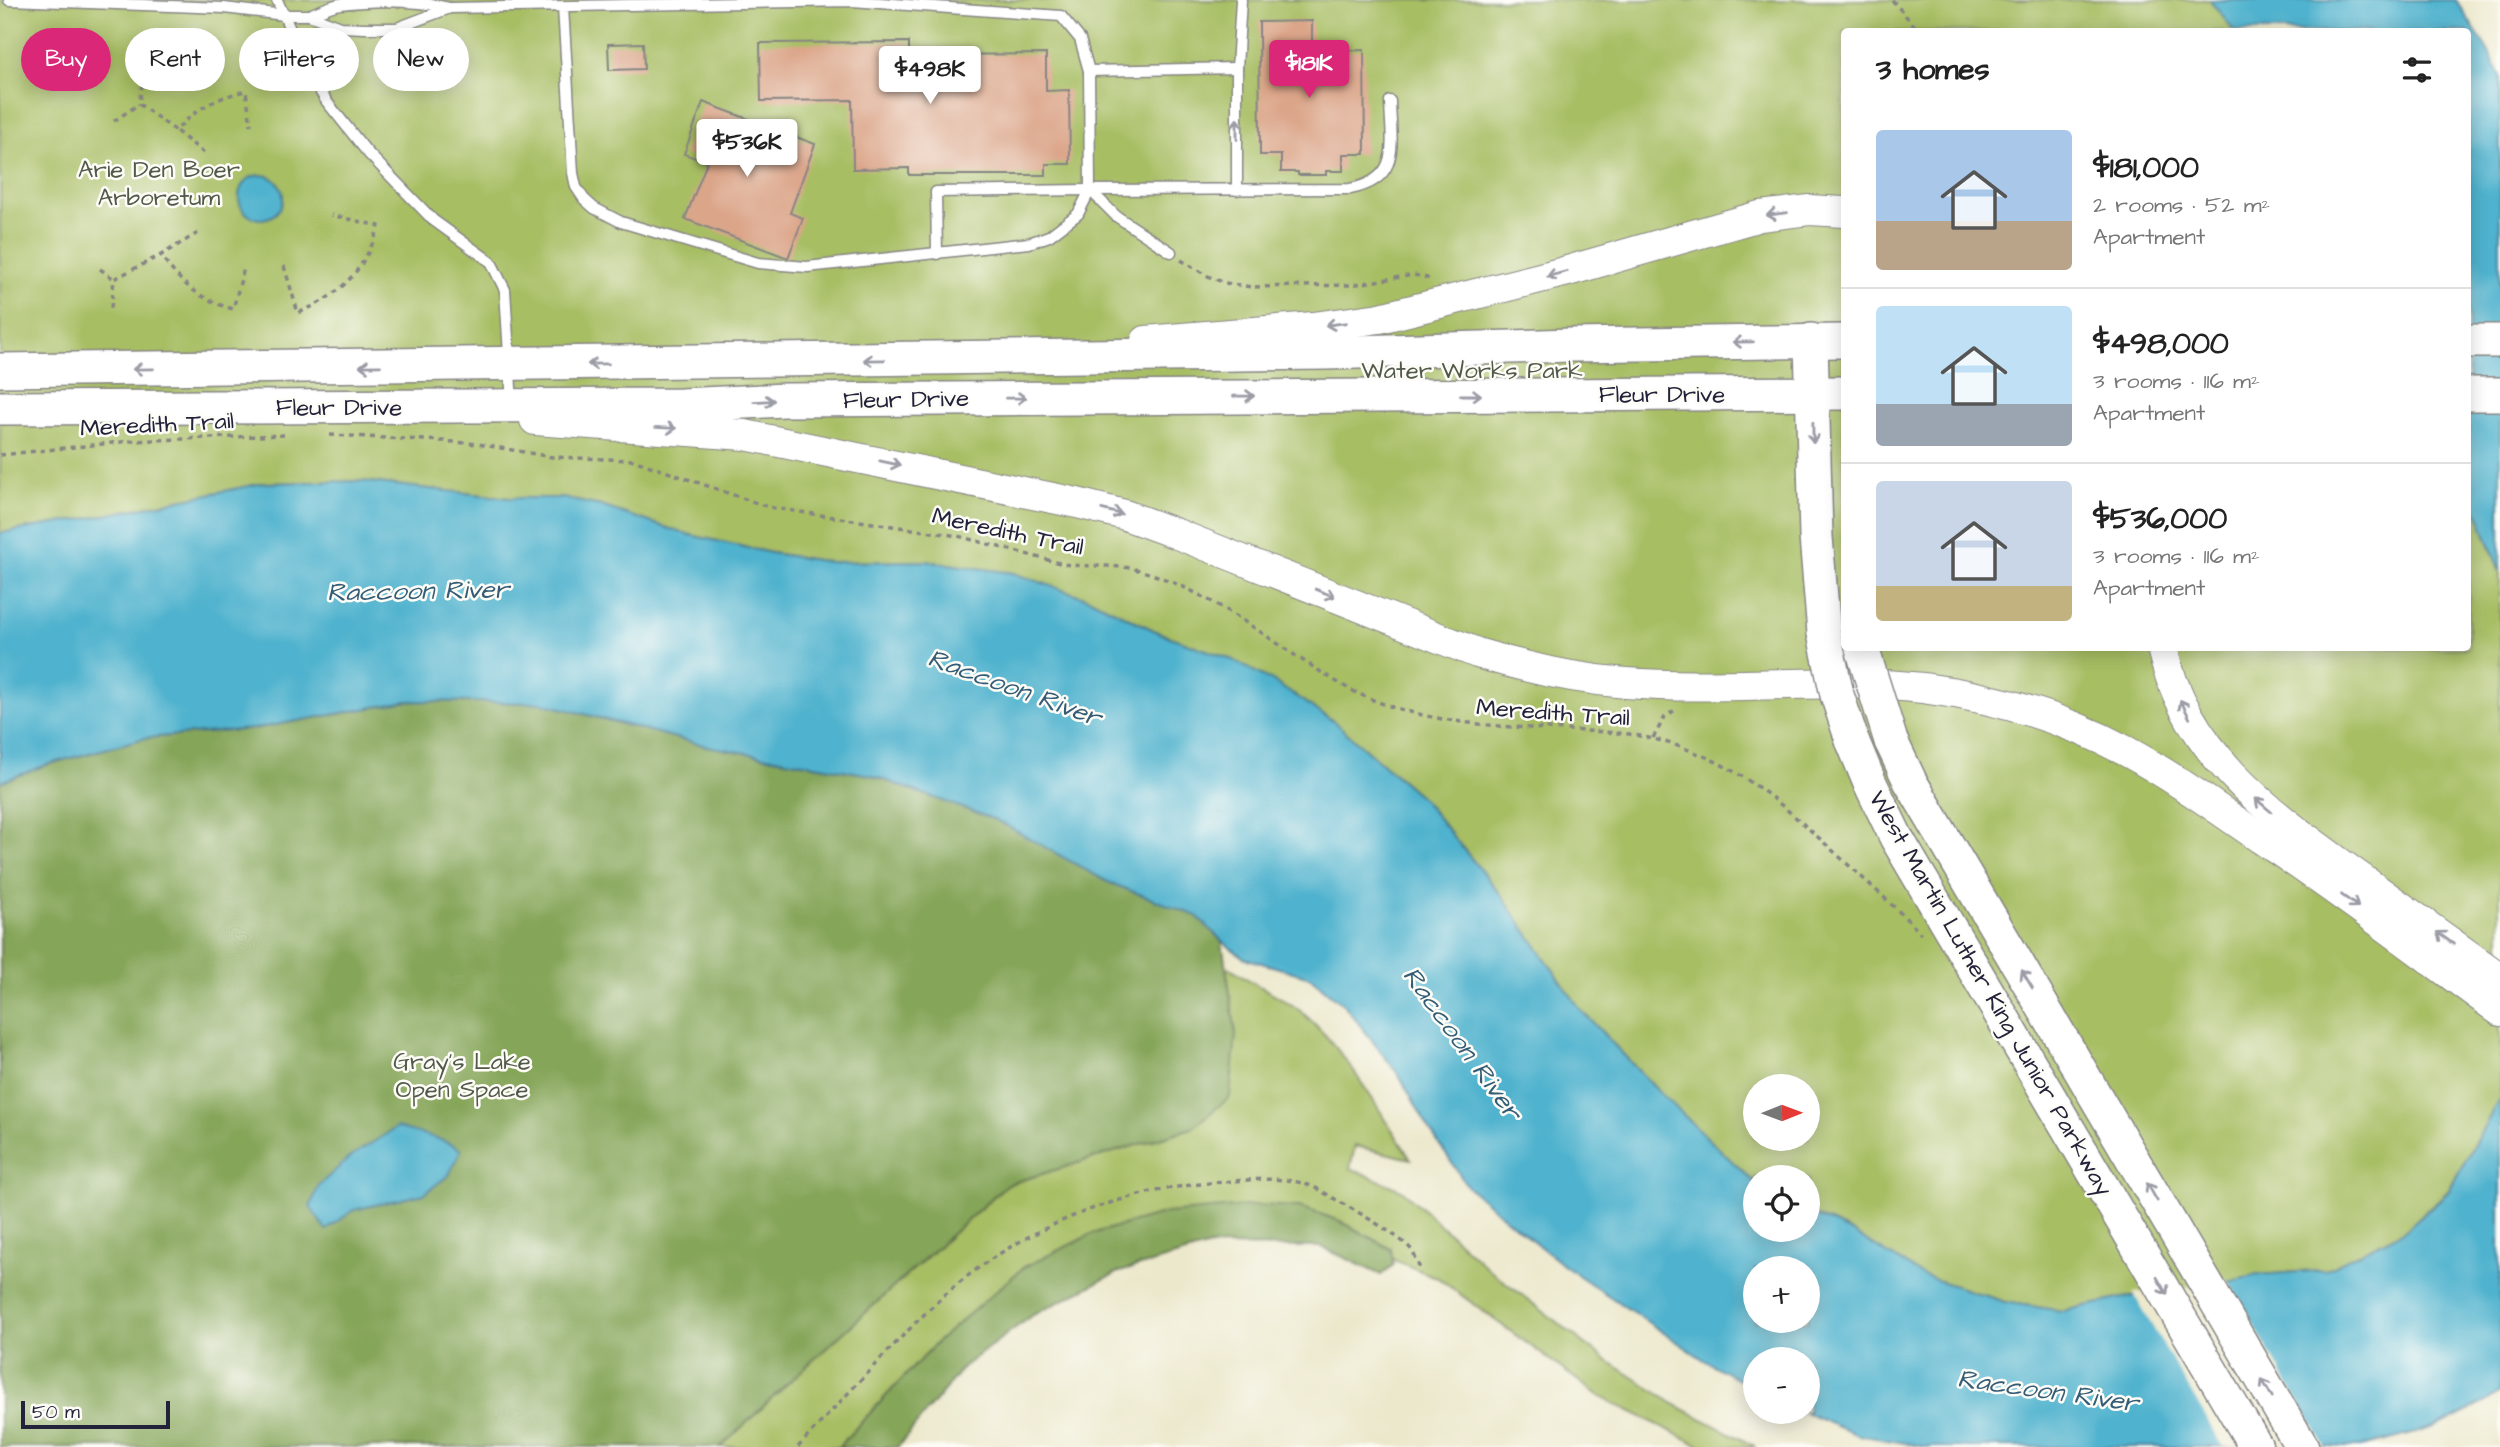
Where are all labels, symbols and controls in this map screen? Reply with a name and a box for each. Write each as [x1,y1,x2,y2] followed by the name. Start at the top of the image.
[21,28,111,91] chip: Buy
[125,28,225,91] chip: Rent
[239,28,359,91] chip: Filters
[373,28,469,91] chip: New
[1260,41,1358,100] pin: $181K
[881,46,979,106] pin: $498K
[1285,47,1333,79] text: $181K
[1876,49,1990,91] text: 3 homes
[2398,51,2436,89] icon: filters
[895,53,965,85] text: $498K
[1230,118,1244,141] one-way arrow
[698,120,796,179] pin: $536K
[712,126,782,158] text: $536K
[2093,147,2199,189] text: $181,000
[78,153,240,215] park label: Arie Den Boer Arboretum
[1932,158,2016,242] icon: home
[2093,189,2270,221] text: 2 rooms · 52 m²
[1766,207,1788,220] one-way arrow
[2093,221,2205,253] text: Apartment
[1547,268,1569,281] one-way arrow
[1325,318,1348,331] one-way arrow
[2093,323,2229,365] text: $498,000
[1932,334,2016,418] icon: home
[1732,335,1755,348] one-way arrow
[863,353,886,366] one-way arrow
[1361,354,1583,388] park label: Water Works Park
[586,357,609,370] one-way arrow
[359,359,382,373] one-way arrow
[131,362,154,375] one-way arrow
[2093,365,2260,397] text: 3 rooms · 116 m²
[1599,378,1725,412] street label: Fleur Drive
[843,382,969,418] street label: Fleur Drive
[1460,388,1483,402] one-way arrow
[1232,389,1255,403] one-way arrow
[276,391,402,425] street label: Fleur Drive
[1005,391,1028,405] one-way arrow
[753,394,775,407] one-way arrow
[2093,397,2205,429] text: Apartment
[79,404,235,446] street label: Meredith Trail
[654,421,677,434] one-way arrow
[1806,421,1820,444] one-way arrow
[878,457,901,471] one-way arrow
[2093,498,2227,540] text: $536,000
[929,499,1087,565] street label: Meredith Trail
[1100,506,1123,519] one-way arrow
[1932,509,2016,593] icon: home
[2093,540,2260,572] text: 3 rooms · 116 m²
[327,571,512,611] water label: Raccoon River
[2093,572,2205,604] text: Apartment
[1313,587,1335,600] one-way arrow
[923,640,1109,737] water label: Raccoon River
[1475,691,1631,735] street label: Meredith Trail
[2178,699,2191,720] one-way arrow
[1859,785,2121,1203] street label: West Martin Luther King Junior Parkway
[2255,797,2273,813] one-way arrow
[2340,894,2359,908] one-way arrow
[2435,931,2454,946] one-way arrow
[1394,960,1532,1130] water label: Raccoon River
[2020,970,2034,990] one-way arrow
[393,1045,531,1107] park label: Gray's Lake Open Space
[1743,1074,1820,1152] north arrow
[1743,1074,1820,1424] map controls
[1743,1165,1820,1242] button: locate
[2145,1182,2159,1202] one-way arrow
[1743,1256,1820,1333] button: +
[2155,1275,2169,1295] one-way arrow
[1743,1347,1820,1424] button: −
[1955,1361,2143,1422] water label: Raccoon River
[2260,1379,2274,1399] one-way arrow
[21,1398,170,1430] scale bar
[32,1399,80,1426] text: 50 m

